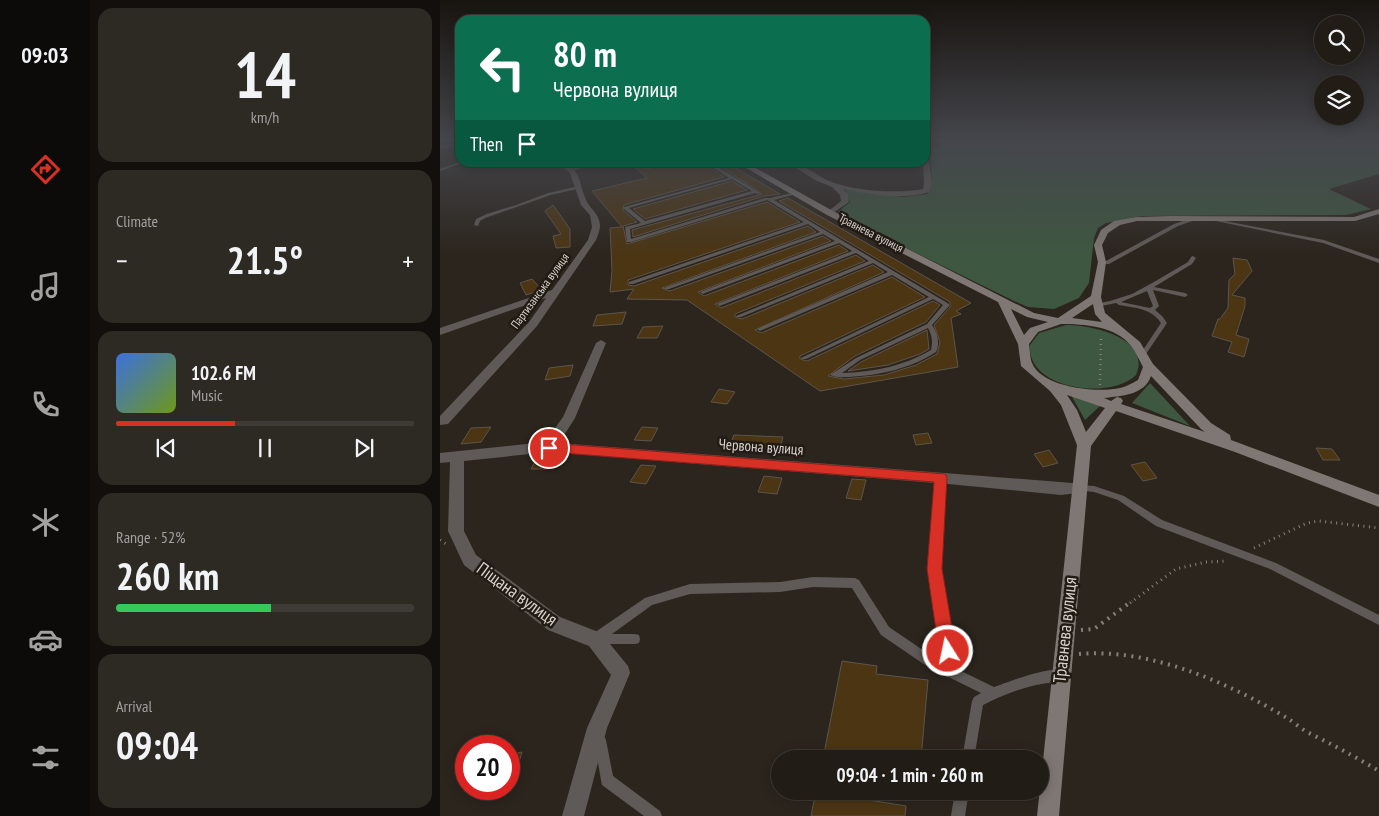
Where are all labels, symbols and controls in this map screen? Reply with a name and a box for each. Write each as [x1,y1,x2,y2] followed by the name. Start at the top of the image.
[1314,15,1364,125] map controls
[1314,15,1364,65] button: search
[553,31,617,77] text: 80 m
[234,32,296,116] text: 14
[470,35,535,100] icon: left
[21,41,69,69] text: 09:03
[553,75,677,103] text: Червона вулиця
[1314,75,1364,125] button: layers
[251,107,279,127] text: km/h
[513,130,541,158] icon: arrive
[470,132,503,156] text: Then
[28,152,63,187] icon: directions
[836,210,906,255] street label: Травнева вулиця
[116,211,158,231] text: Climate
[227,235,303,284] text: 21.5°
[116,242,128,279] text: −
[402,242,414,279] text: +
[507,250,572,331] street label: Партизанська вулиця
[28,269,63,304] icon: music
[191,361,256,385] text: 102.6 FM
[191,385,223,405] text: Music
[28,387,63,422] icon: phone
[528,427,570,469] pin
[152,434,180,462] icon: previous
[251,434,279,462] icon: pause
[350,434,378,462] icon: next
[535,434,563,462] icon: arrive
[718,434,804,459] street label: Червона вулиця
[28,505,63,540] icon: climate
[116,527,185,547] text: Range · 52%
[116,551,219,600] text: 260 km
[472,557,562,631] street label: Піщана вулиця
[1048,576,1081,684] street label: Травнева вулиця
[28,622,63,657] icon: car
[921,624,973,676] position arrow
[116,696,152,716] text: Arrival
[116,720,198,769] text: 09:04
[455,735,520,800] speed limit sign: 20
[28,740,63,775] icon: filters
[837,763,983,787] text: 09:04 · 1 min · 260 m

